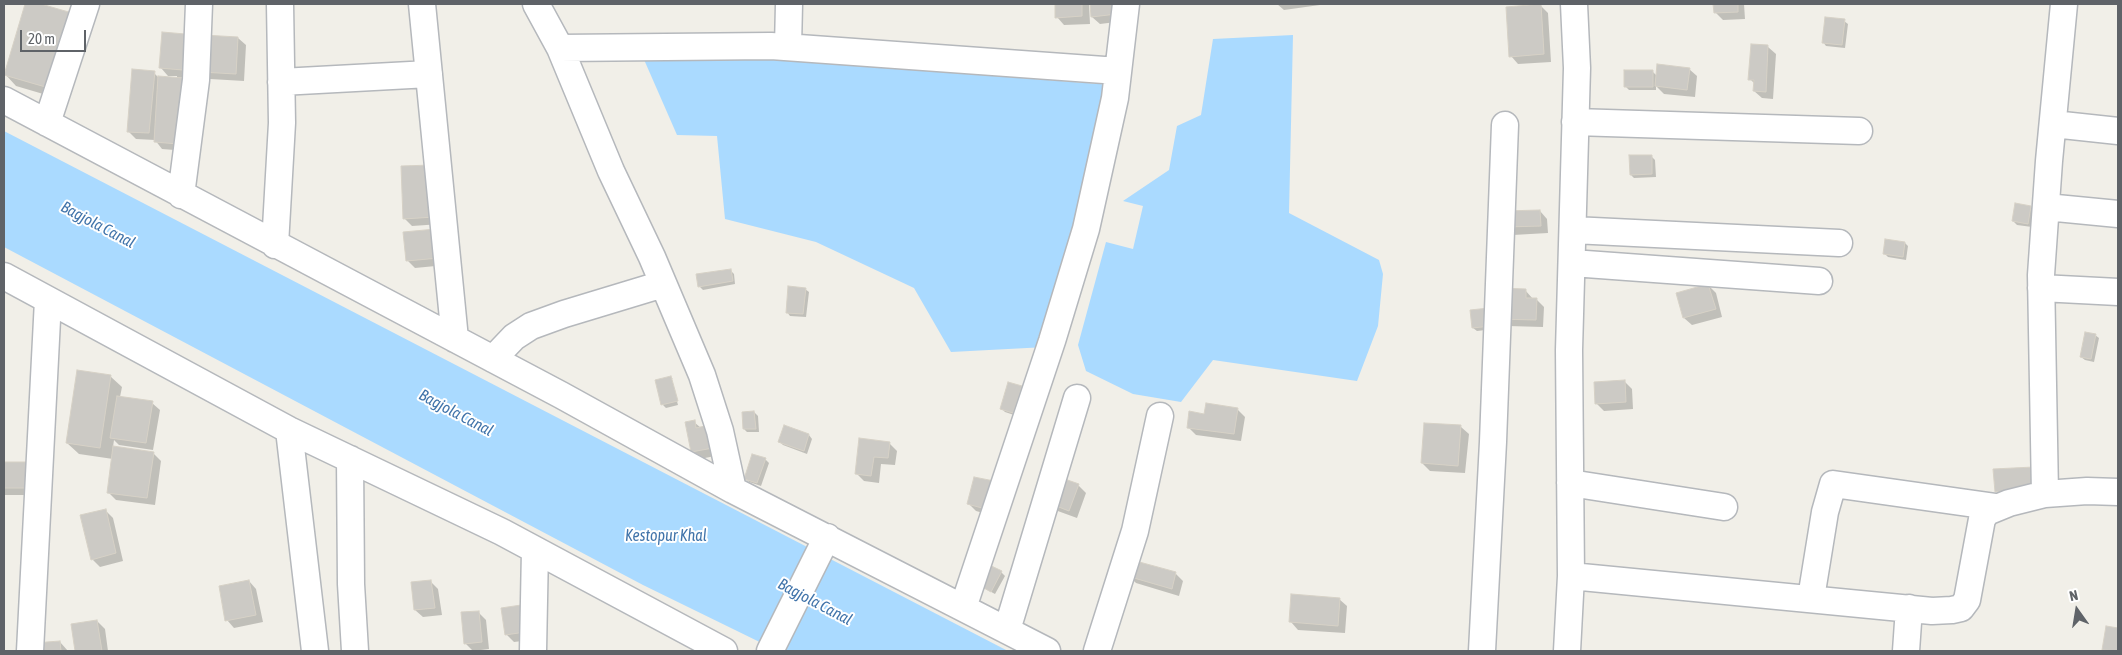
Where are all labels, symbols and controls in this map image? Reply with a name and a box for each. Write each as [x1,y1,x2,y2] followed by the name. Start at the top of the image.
[22,20,89,52] scale bar
[28,30,55,47] text: 20 m
[58,197,138,253] water label: Bagjola Canal
[416,385,496,441] water label: Bagjola Canal
[625,526,707,546] water label: Kestopur Khal
[775,574,855,630] water label: Bagjola Canal
[2052,585,2102,635] north arrow
[2068,587,2079,604] text: N

